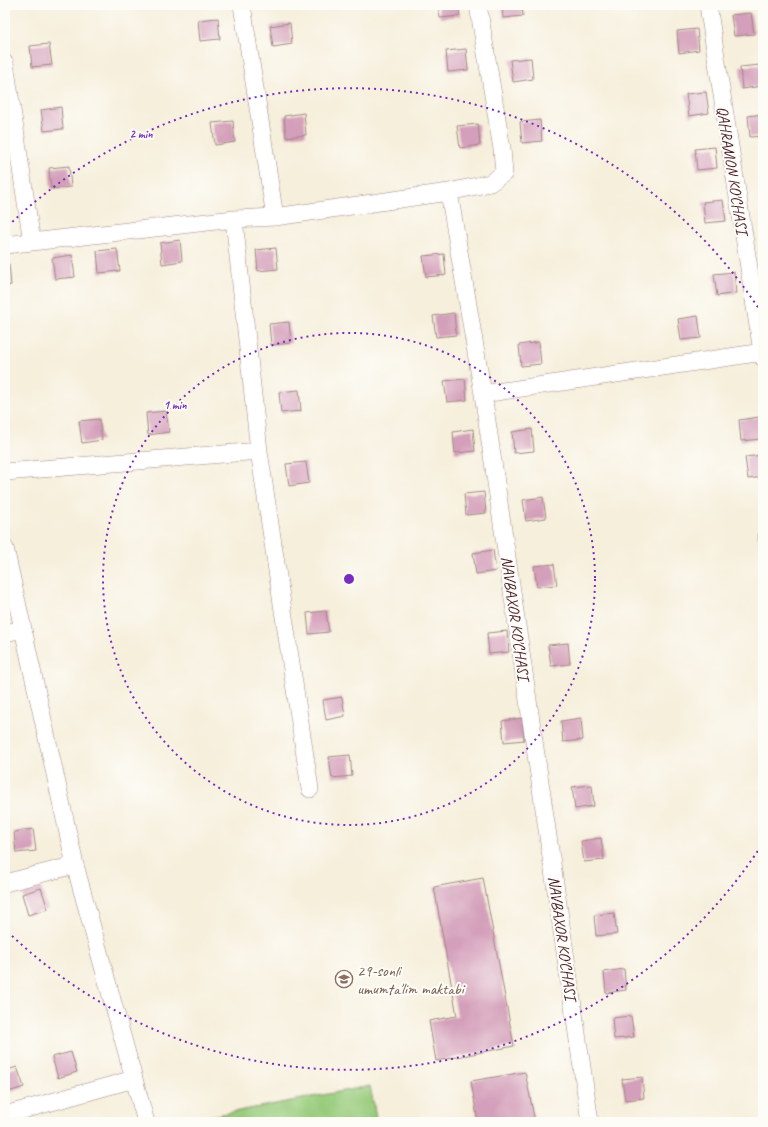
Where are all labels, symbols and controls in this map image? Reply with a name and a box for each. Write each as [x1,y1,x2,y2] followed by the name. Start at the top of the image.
[712,105,753,239] street label: QAHRAMON KO'CHASI
[130,126,153,142] text: 2 min
[164,397,187,413] text: 1 min
[496,555,534,685] street label: NAVBAXOR KO'CHASI
[342,572,356,586] centre of rings
[543,875,581,1005] street label: NAVBAXOR KO'CHASI
[357,961,466,999] place label: 29-sonli umumta'lim maktabi
[334,969,354,989] school or university icon: 29-sonli umumta'lim maktabi

